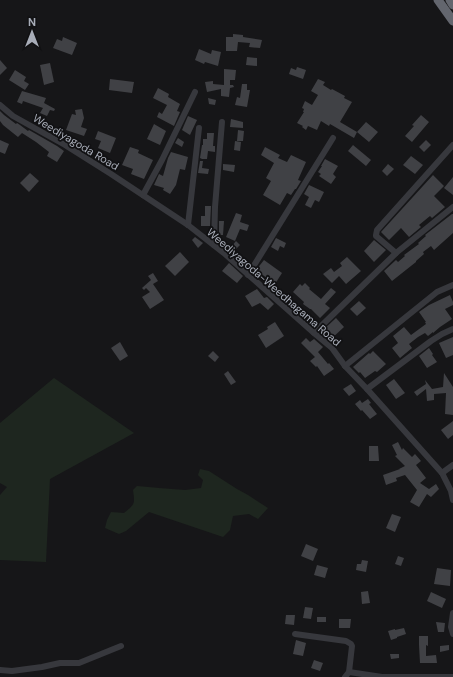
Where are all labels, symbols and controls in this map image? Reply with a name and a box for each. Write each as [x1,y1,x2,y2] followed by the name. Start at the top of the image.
[12,12,52,52] north arrow
[28,15,36,29] text: N
[31,111,122,173] street label: Weediyagoda Road
[204,225,344,349] street label: Weediyagoda-Weedhagama Road

